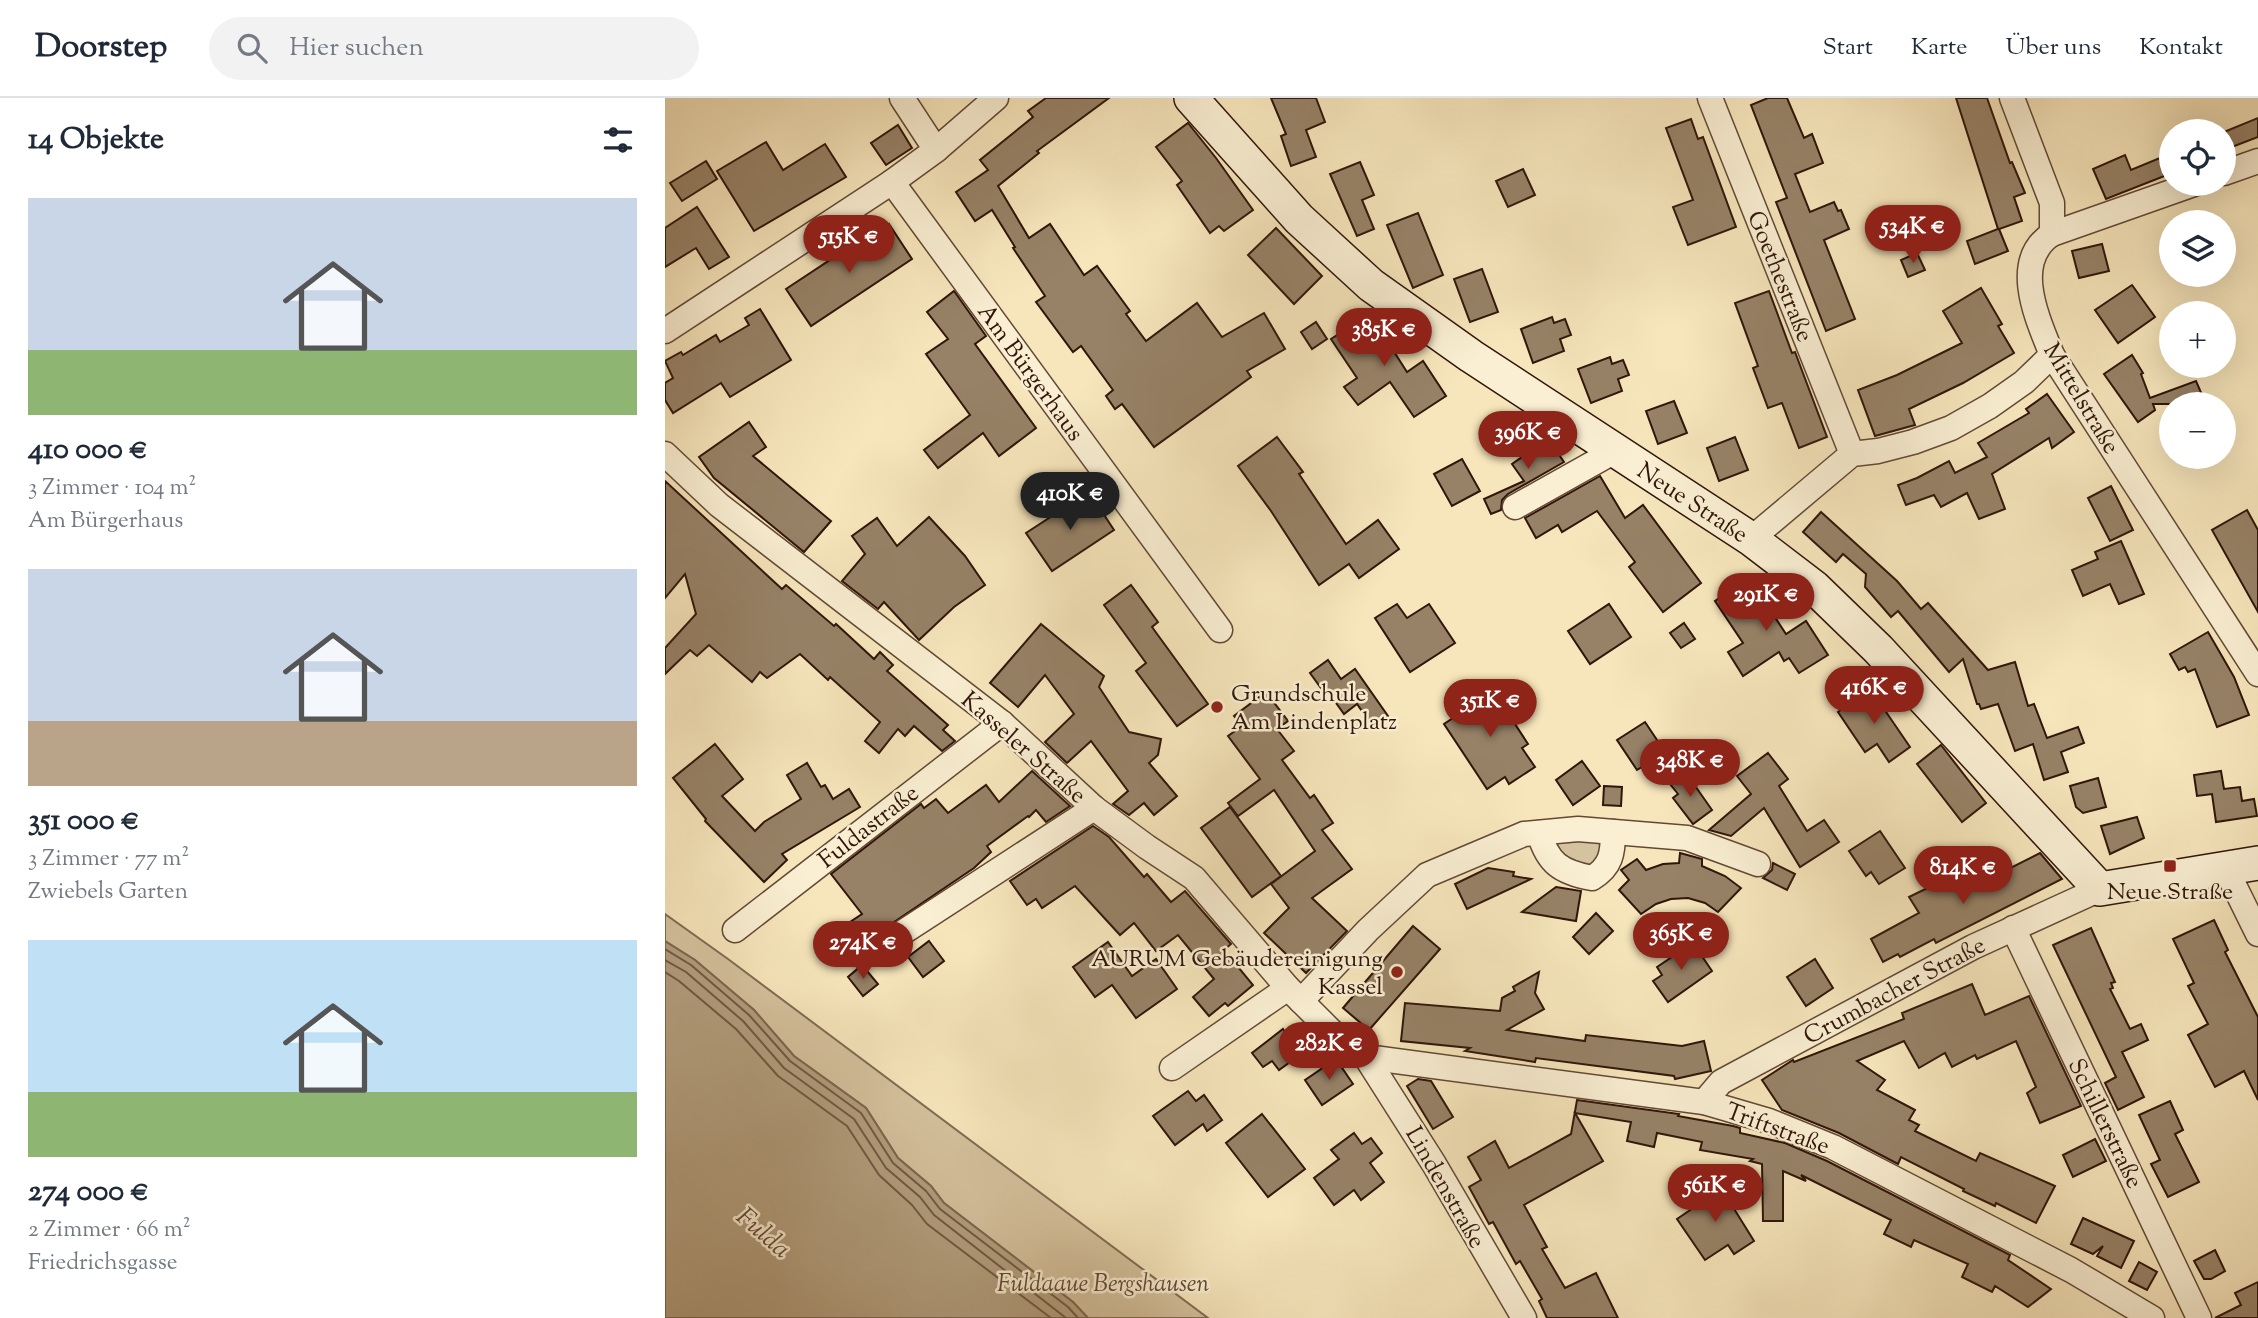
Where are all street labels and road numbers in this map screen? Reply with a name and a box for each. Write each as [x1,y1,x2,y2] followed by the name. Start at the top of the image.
[1737,206,1821,347] street label: Goethestraße
[968,298,1091,449] street label: Am Bürgerhaus
[2034,337,2127,461] street label: Mittelstraße
[1630,455,1754,552] street label: Neue Straße
[952,684,1093,813] street label: Kasseler Straße
[812,777,927,878] street label: Fuldastraße
[1798,929,1992,1054] street label: Crumbacher Straße
[2058,1053,2150,1195] street label: Schillerstraße
[1720,1095,1834,1164] street label: Triftstraße
[1396,1121,1493,1255] street label: Lindenstraße

